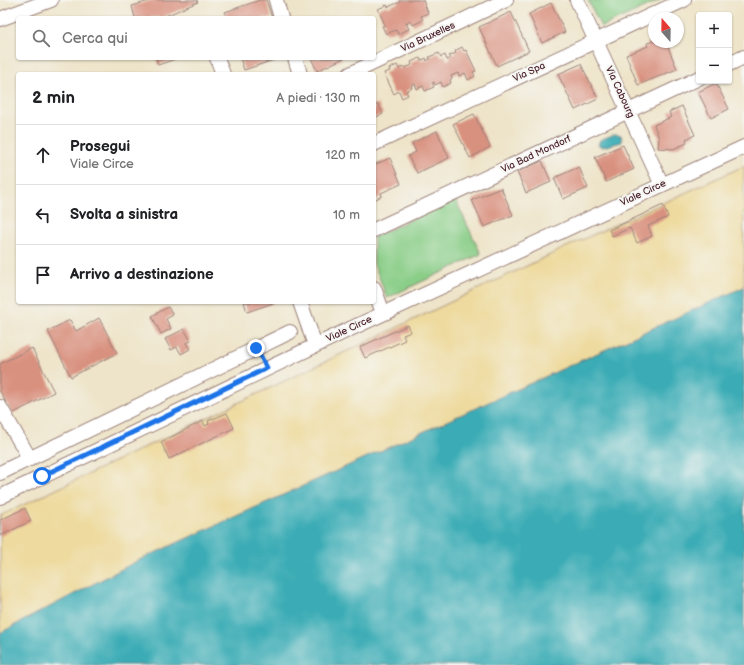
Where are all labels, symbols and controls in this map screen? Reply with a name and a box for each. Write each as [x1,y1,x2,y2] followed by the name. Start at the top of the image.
[648,12,684,48] north arrow
[696,12,732,84] map controls
[696,12,732,48] button: +
[16,16,376,60] search box
[399,19,457,55] street label: Via Bruxelles
[30,27,52,49] icon: search
[62,29,128,48] text: Cerca qui
[696,48,732,84] button: −
[511,59,547,85] street label: Via Spa
[603,64,637,120] street label: Via Cabourg
[32,88,75,108] text: 2 min
[276,90,360,106] text: A piedi · 130 m
[499,133,573,175] street label: Via Bad Mondorf
[70,137,130,156] text: Prosegui
[32,144,54,166] icon: ahead
[325,147,360,163] text: 120 m
[70,156,134,172] text: Viale Circe
[618,177,668,209] street label: Viale Circe
[32,204,54,226] icon: left
[70,205,178,224] text: Svolta a sinistra
[333,207,360,223] text: 10 m
[32,264,54,286] icon: arrive
[70,265,214,284] text: Arrivo a destinazione
[324,313,374,345] street label: Viale Circe
[247,339,265,357] route end
[33,467,51,485] route start

